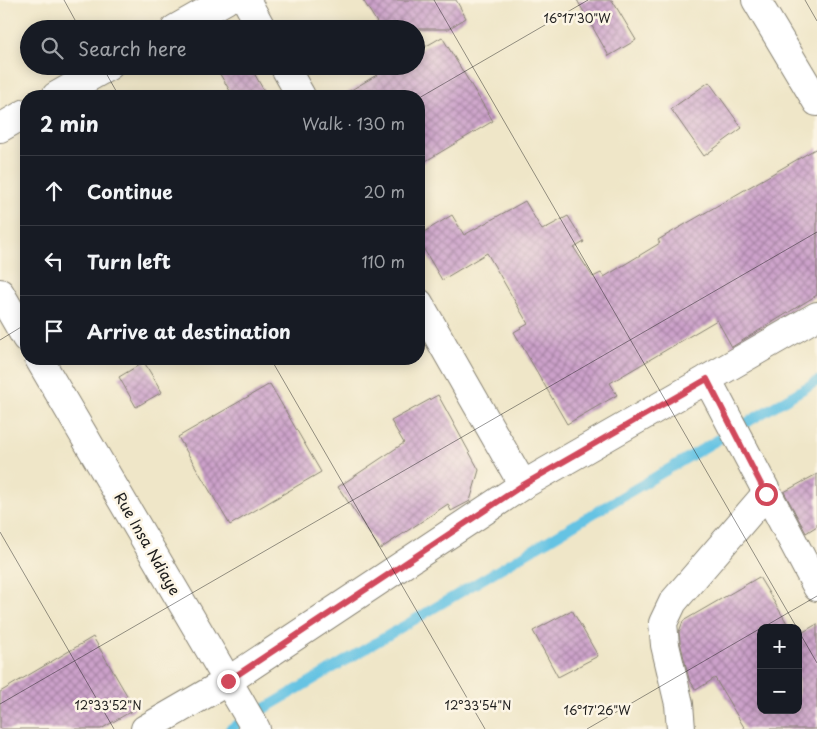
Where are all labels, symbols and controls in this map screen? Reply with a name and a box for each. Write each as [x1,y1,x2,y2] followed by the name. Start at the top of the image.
[543,9,611,27] text: 16°17'30"W
[20,20,425,75] search box
[38,34,66,62] icon: search
[78,34,187,62] text: Search here
[40,107,99,139] text: 2 min
[302,111,405,135] text: Walk · 130 m
[40,177,68,205] icon: ahead
[87,177,173,205] text: Continue
[364,179,405,203] text: 20 m
[40,247,68,275] icon: left
[87,247,171,275] text: Turn left
[362,249,405,273] text: 110 m
[40,317,68,345] icon: arrive
[87,317,291,345] text: Arrive at destination
[755,483,778,506] route start
[109,487,187,599] street label: Rue Insa Ndiaye
[757,624,802,714] map controls
[757,624,802,669] button: +
[757,669,802,714] button: −
[217,670,240,693] route end
[74,696,142,714] text: 12°33'52"N
[445,696,512,714] text: 12°33'54"N
[564,701,631,719] text: 16°17'26"W

